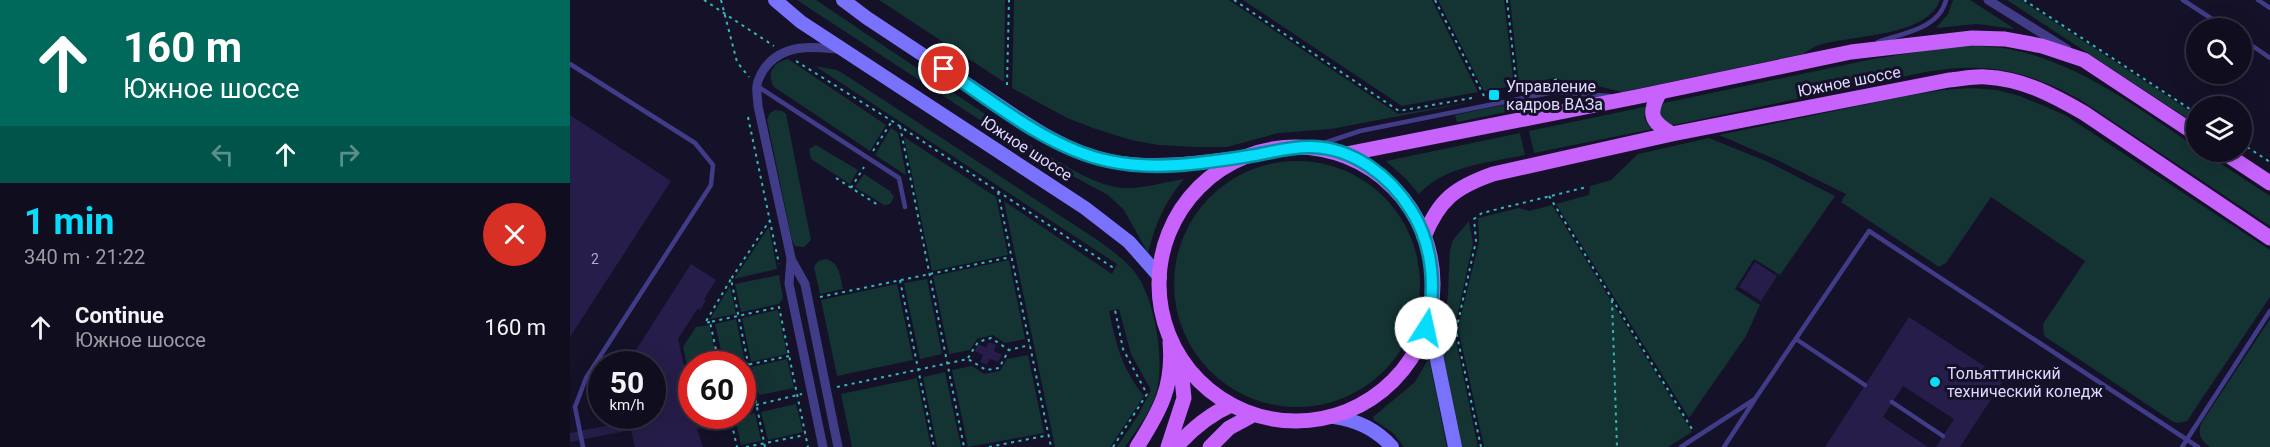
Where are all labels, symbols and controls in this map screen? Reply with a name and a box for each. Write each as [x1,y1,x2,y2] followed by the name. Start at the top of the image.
[2186,18,2252,162] map controls
[2186,18,2252,84] button: search
[123,23,242,72] text: 160 m
[24,24,102,102] icon: ahead
[918,43,969,94] pin
[927,52,960,85] icon: arrive
[1796,62,1902,101] street label: Южное шоссе
[123,73,300,105] text: Южное шоссе
[1506,77,1603,114] place label: Управление кадров ВАЗа
[1487,88,1501,102] marker: Управление кадров ВАЗа
[2186,96,2252,162] button: layers
[978,112,1076,185] street label: Южное шоссе
[206,138,239,171] icon: left
[269,138,302,171] icon: ahead
[332,138,365,171] icon: right
[24,201,115,243] text: 1 min
[483,203,546,266] button: close
[24,245,145,269] text: 340 m · 21:22
[591,251,599,267] house number: 2
[1394,296,1458,360] position arrow
[75,303,164,328] text: Continue
[24,311,57,344] icon: ahead
[484,315,546,340] text: 160 m
[75,328,206,352] text: Южное шоссе
[678,351,756,429] speed limit sign: 60
[1947,364,2103,401] place label: Тольяттинский технический коледж
[610,365,644,400] text: 50
[1928,375,1942,389] marker: Тольяттинский технический коледж
[609,396,645,414] text: km/h

